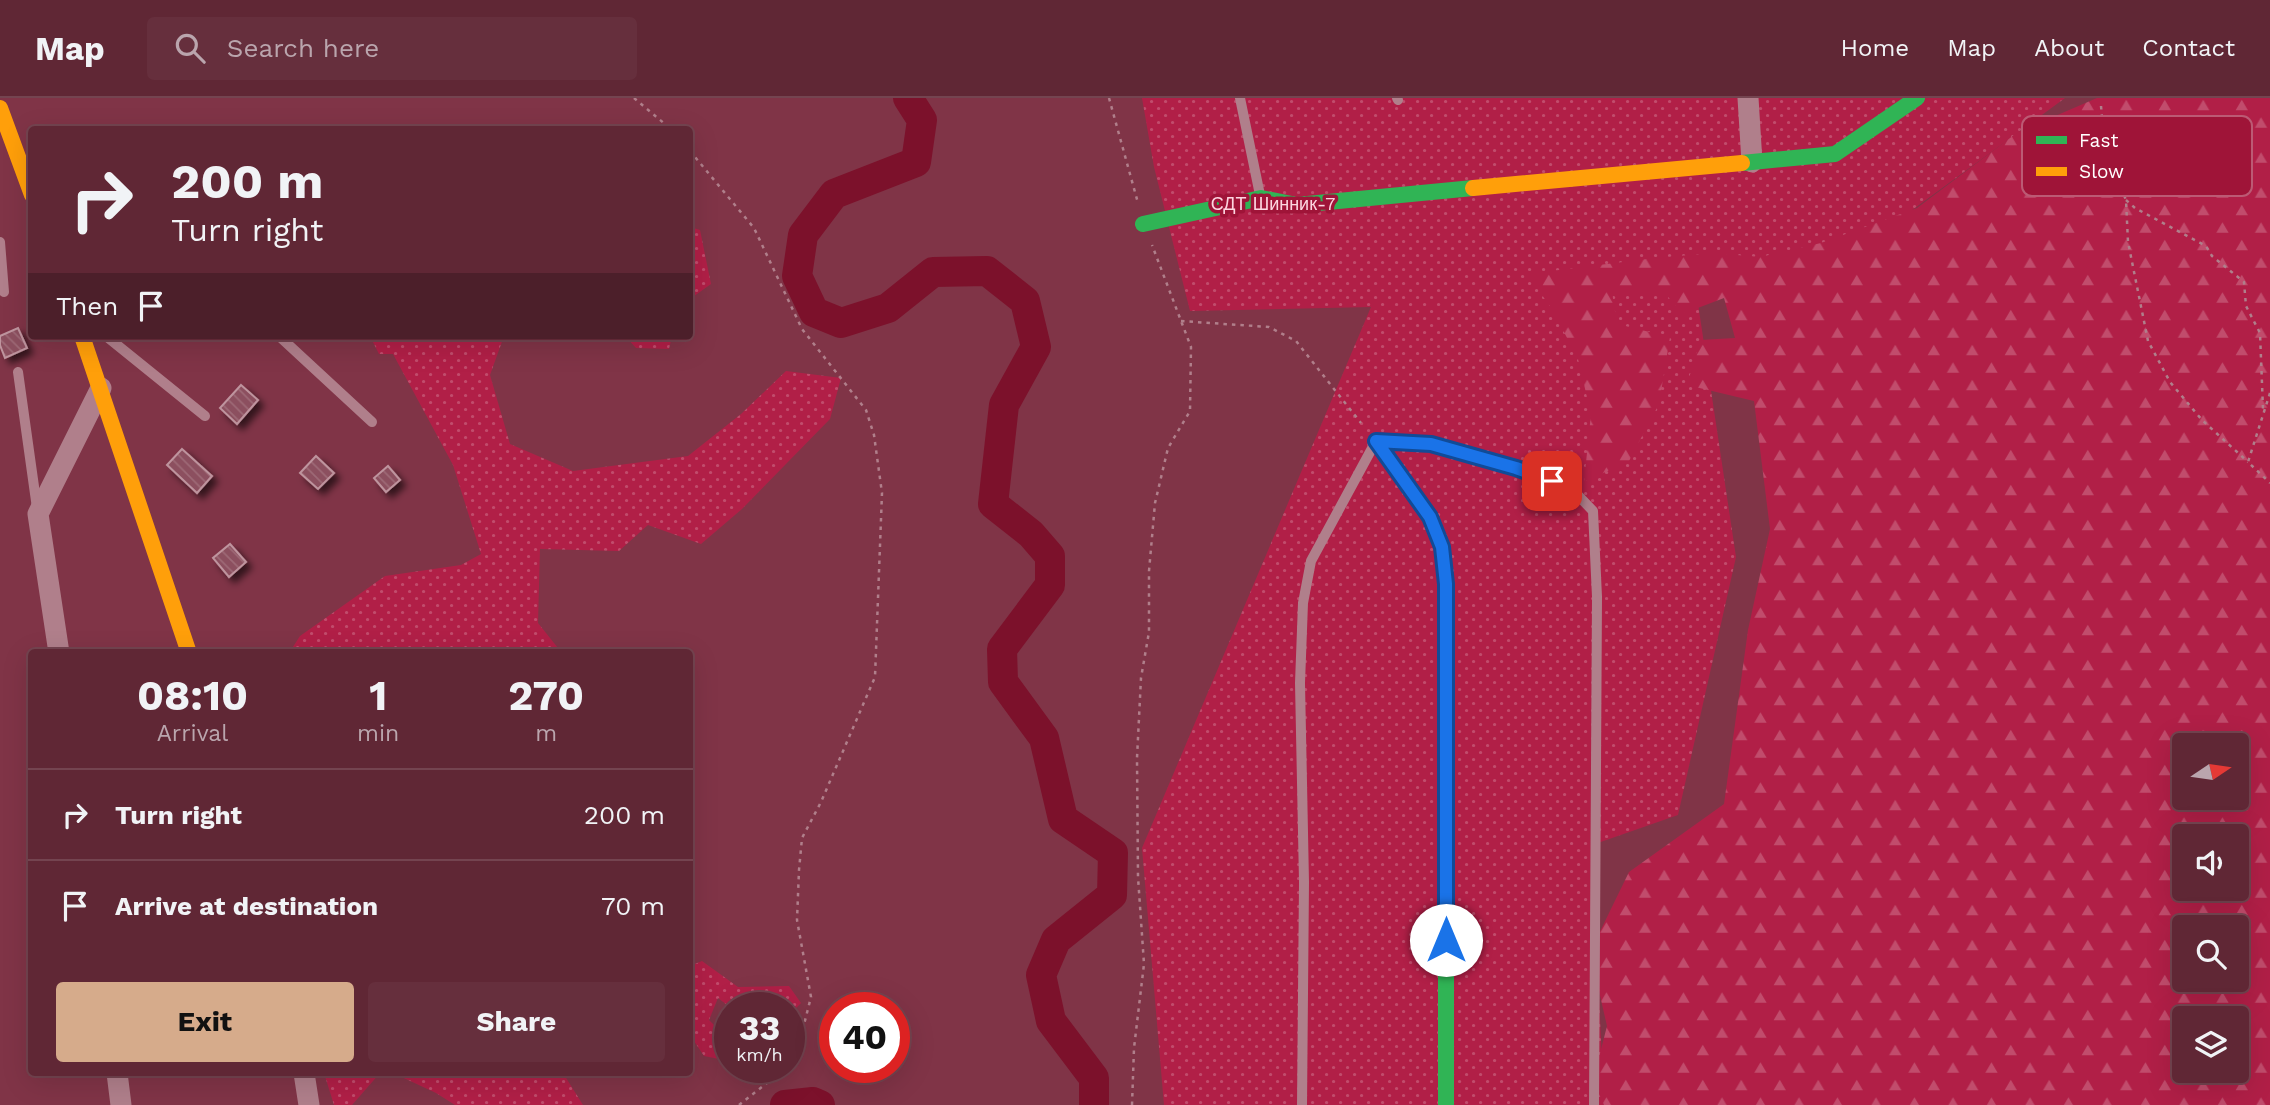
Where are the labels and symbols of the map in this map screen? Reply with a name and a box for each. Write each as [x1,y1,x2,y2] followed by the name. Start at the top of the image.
[2022,116,2252,196] legend
[2079,129,2118,152] text: Fast
[2079,160,2124,183] text: Slow
[1211,193,1335,214] park label: СДТ Шинник-7
[1522,451,1582,511] pin
[2172,733,2249,810] north arrow
[1409,903,1483,977] position arrow
[819,992,910,1083] speed limit sign: 40

